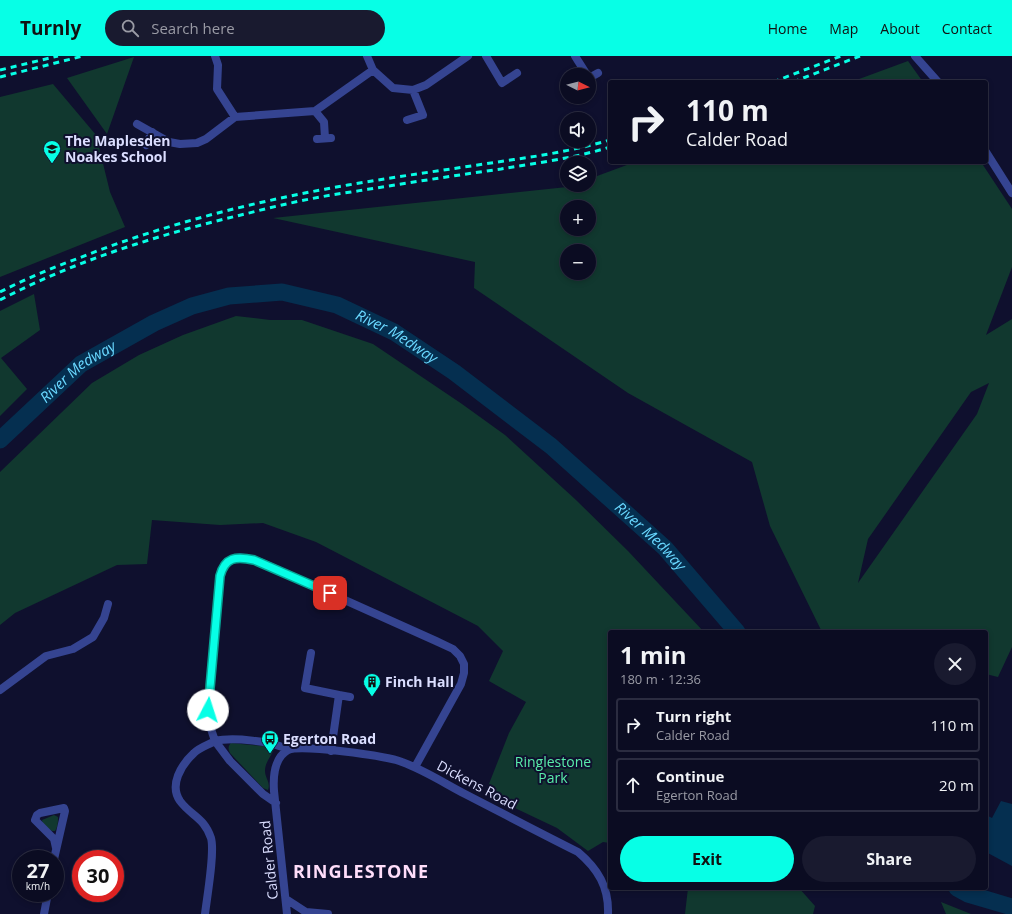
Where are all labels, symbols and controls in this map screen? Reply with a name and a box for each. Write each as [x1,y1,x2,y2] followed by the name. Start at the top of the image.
[105,10,385,46] search box
[20,15,81,41] text: Turnly
[119,17,141,39] icon: search
[151,18,235,38] text: Search here
[768,19,807,38] text: Home
[829,19,858,38] text: Map
[880,19,920,38] text: About
[942,19,992,38] text: Contact
[560,68,596,104] north arrow
[560,68,596,280] map controls
[686,91,769,129] text: 110 m
[620,96,672,148] icon: right
[560,112,596,148] button: sound
[686,127,788,151] text: Calder Road
[65,131,171,166] place label: The Maplesden Noakes School
[42,139,62,164] school or university icon: The Maplesden Noakes School
[560,156,596,192] button: layers
[560,200,596,236] button: +
[560,244,596,280] button: −
[353,304,443,368] water label: River Medway
[35,335,120,407] water label: River Medway
[611,497,692,575] water label: River Medway
[313,576,347,610] pin
[319,582,341,604] icon: arrive
[620,638,687,671] text: 1 min
[934,643,976,685] button: close
[620,670,701,688] text: 180 m · 12:36
[362,672,382,697] building icon: Finch Hall
[385,672,454,691] place label: Finch Hall
[187,689,229,731] position arrow
[656,706,731,726] text: Turn right
[622,714,644,736] icon: right
[930,715,974,735] text: 110 m
[656,726,730,744] text: Calder Road
[260,729,280,754] bus stop icon: Egerton Road
[283,729,376,748] place label: Egerton Road
[515,752,591,787] park label: Ringlestone Park
[434,756,521,814] street label: Dickens Road
[656,766,724,786] text: Continue
[622,774,644,796] icon: ahead
[939,775,974,795] text: 20 m
[656,786,738,804] text: Egerton Road
[255,820,282,900] street label: Calder Road
[620,836,794,882] button: Exit
[802,836,976,882] button: Share
[72,850,124,902] speed limit sign: 30
[27,857,49,884] text: 27
[293,859,429,883] district label: RINGLESTONE
[26,879,50,893] text: km/h

